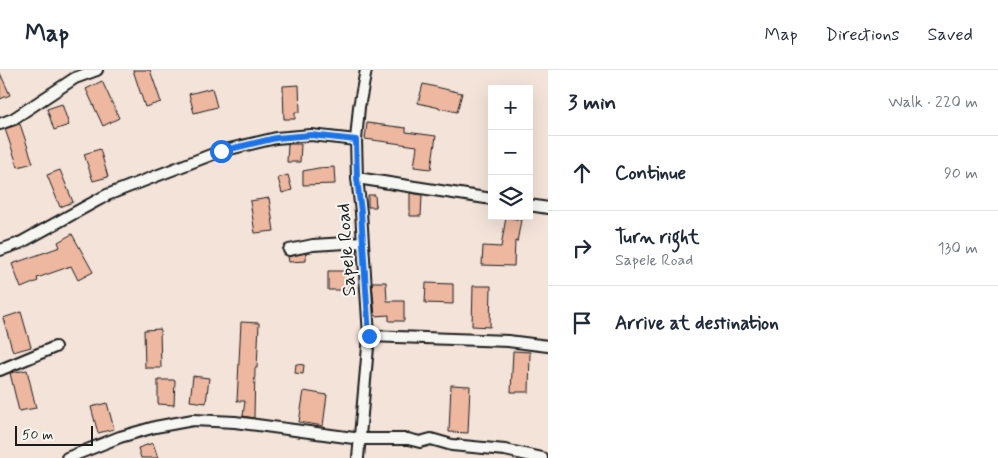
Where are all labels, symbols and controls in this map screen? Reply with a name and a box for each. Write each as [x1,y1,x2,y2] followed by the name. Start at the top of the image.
[25,19,69,50] text: Map
[765,23,798,47] text: Map
[826,23,900,47] text: Directions
[928,23,973,47] text: Saved
[488,85,533,220] map controls
[488,85,533,130] button: +
[568,89,616,117] text: 3 min
[888,92,978,113] text: Walk · 220 m
[488,130,533,175] button: −
[210,140,233,163] route start
[568,159,596,187] icon: ahead
[615,161,686,186] text: Continue
[944,163,978,184] text: 90 m
[488,175,533,220] button: layers
[331,203,362,297] street label: Sapele Road
[615,225,699,250] text: Turn right
[568,234,596,262] icon: right
[937,238,978,259] text: 130 m
[615,250,693,271] text: Sapele Road
[568,309,596,337] icon: arrive
[615,311,779,336] text: Arrive at destination
[358,325,381,348] route end
[15,423,92,446] scale bar
[22,426,53,444] text: 50 m

